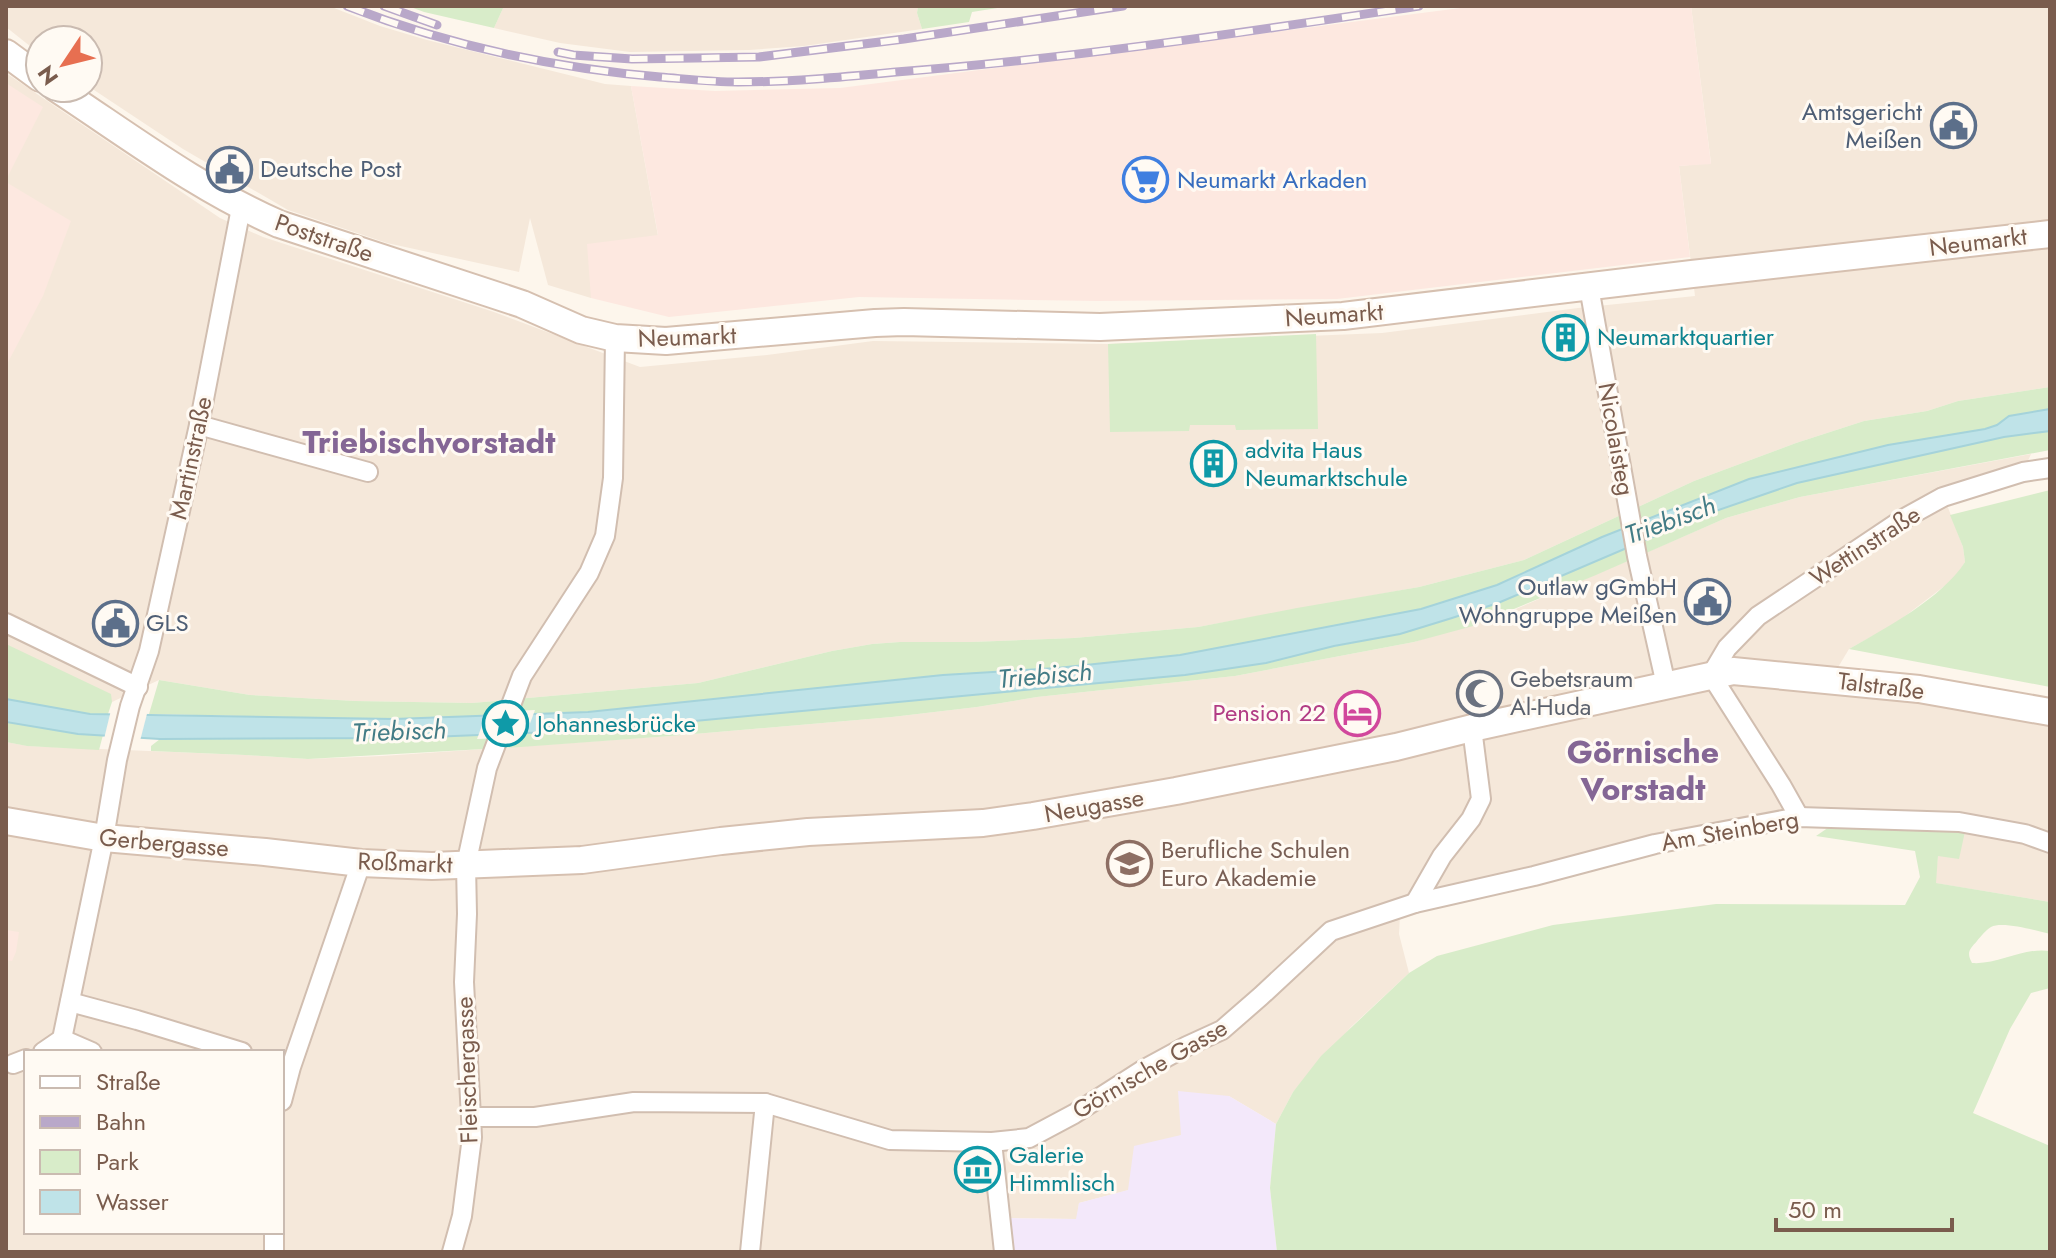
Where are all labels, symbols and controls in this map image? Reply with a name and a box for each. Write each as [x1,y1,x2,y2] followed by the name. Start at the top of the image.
[24,24,104,104] north arrow
[30,59,66,92] text: N
[1802,94,1922,157] place label: Amtsgericht Meißen
[1929,102,1977,150] public building icon: Amtsgericht Meißen
[205,145,253,193] public building icon: Deutsche Post
[260,151,402,186] place label: Deutsche Post
[1122,156,1170,204] supermarket icon: Neumarkt Arkaden
[1177,162,1367,197] place label: Neumarkt Arkaden
[270,204,378,271] street label: Poststraße
[1927,218,2029,265] street label: Neumarkt
[1284,294,1384,335] street label: Neumarkt
[1542,313,1590,361] building icon: Neumarktquartier
[637,317,737,356] street label: Neumarkt
[1597,319,1775,354] place label: Neumarktquartier
[1589,380,1644,498] street label: Nicolaisteg
[160,393,221,523] street label: Martinstraße
[302,419,556,465] district label: Triebischvorstadt
[1245,432,1408,495] place label: advita Haus Neumarktschule
[1190,440,1238,488] building icon: advita Haus Neumarktschule
[1619,486,1721,554] water label: Triebisch
[1802,497,1927,594] street label: Wettinstraße
[1459,569,1677,632] place label: Outlaw gGmbH Wohngruppe Meißen
[1684,577,1732,625] public building icon: Outlaw gGmbH Wohngruppe Meißen
[91,599,139,647] public building icon: GLS
[146,605,189,640] place label: GLS
[996,652,1094,698] water label: Triebisch
[1510,661,1634,724] place label: Gebetsraum Al-Huda
[1836,663,1926,708] street label: Talstraße
[1455,669,1503,717] mosque icon: Gebetsraum Al-Huda
[1333,689,1381,737] hotel icon: Pension 22
[1212,695,1326,730] place label: Pension 22
[482,700,530,748] place icon: Johannesbrücke
[534,706,696,741] place label: Johannesbrücke
[351,710,447,752] water label: Triebisch
[1567,729,1719,812] district label: Görnische Vorstadt
[1041,780,1146,831] street label: Neugasse
[1658,801,1802,860] street label: Am Steinberg
[98,819,230,866] street label: Gerbergasse
[1161,832,1350,895] place label: Berufliche Schulen Euro Akademie
[1106,840,1154,888] school or university icon: Berufliche Schulen Euro Akademie
[357,843,453,882] street label: Roßmarkt
[446,996,487,1144] street label: Fleischergasse
[1066,1010,1234,1127] street label: Görnische Gasse
[24,1050,284,1234] legend
[96,1064,161,1099] text: Straße
[96,1104,146,1139] text: Bahn
[1009,1137,1115,1200] place label: Galerie Himmlisch
[96,1144,139,1179] text: Park
[954,1145,1002,1193] museum icon: Galerie Himmlisch
[1776,1182,1952,1232] scale bar
[96,1184,170,1219] text: Wasser
[1788,1192,1842,1227] text: 50 m

